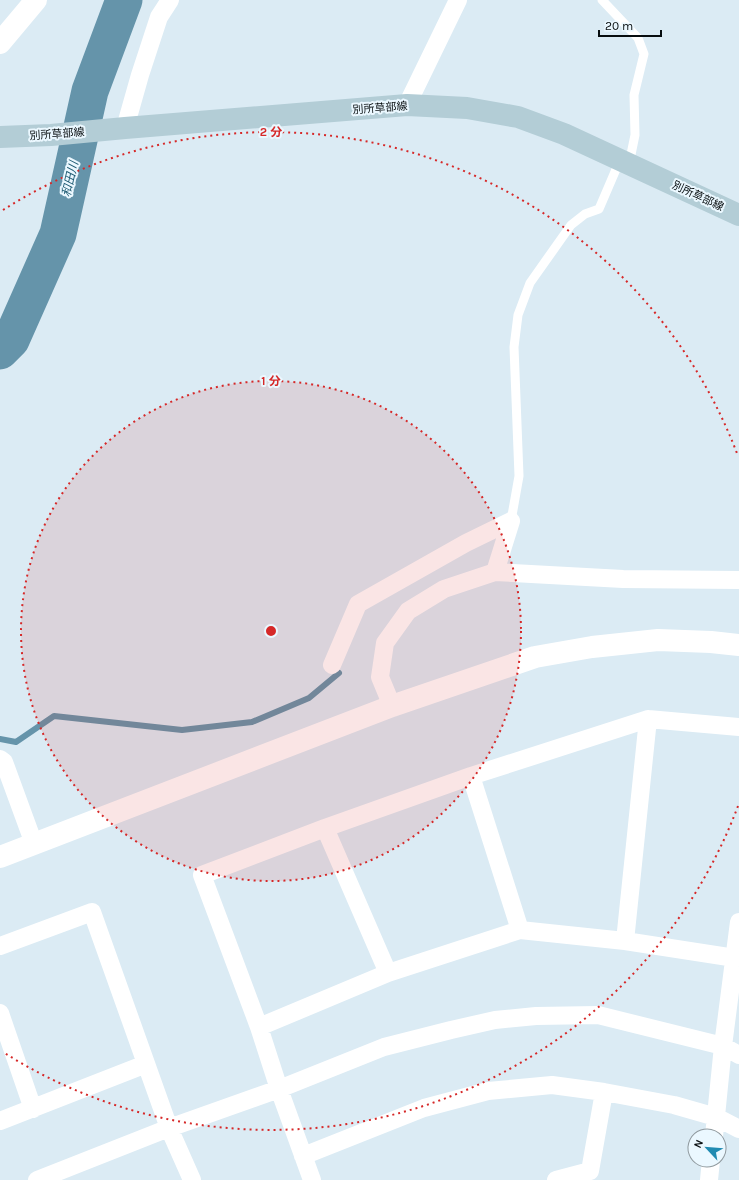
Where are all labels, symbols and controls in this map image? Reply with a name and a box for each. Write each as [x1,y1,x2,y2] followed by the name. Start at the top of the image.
[599,12,661,38] scale bar
[605,19,633,33] text: 20 m
[352,100,408,116] street label: 別所草部線
[260,125,282,139] text: 2 分
[29,126,85,142] street label: 別所草部線
[59,158,81,198] water label: 和田川
[670,178,726,214] street label: 別所草部線
[261,374,281,388] text: 1 分
[264,624,278,638] centre of rings
[687,1128,727,1168] north arrow
[691,1137,706,1150] text: N

